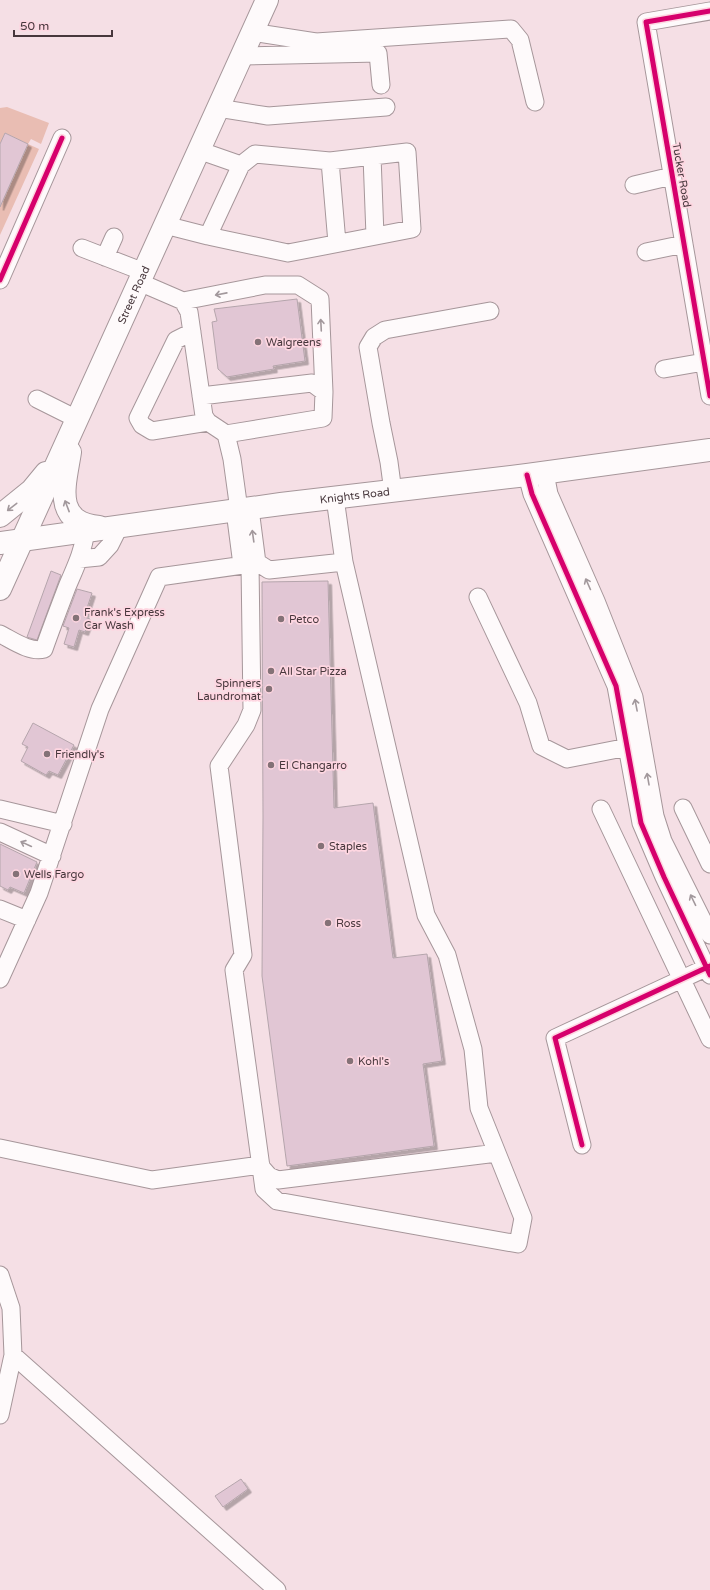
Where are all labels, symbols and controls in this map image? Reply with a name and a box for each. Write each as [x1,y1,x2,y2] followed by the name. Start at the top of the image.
[14,12,112,38] scale bar
[20,19,49,33] text: 50 m
[669,142,694,208] street label: Tucker Road
[115,264,153,326] street label: Street Road
[215,290,228,298] one-way arrow
[318,319,325,332] one-way arrow
[266,336,321,349] place label: Walgreens
[253,337,263,347] marker: Walgreens
[319,485,391,506] street label: Knights Road
[62,501,70,513] one-way arrow
[7,502,18,511] one-way arrow
[249,530,257,543] one-way arrow
[584,579,592,591] one-way arrow
[84,606,165,632] place label: Frank's Express Car Wash
[71,613,81,623] marker: Frank's Express Car Wash
[289,613,319,626] place label: Petco
[276,614,286,624] marker: Petco
[279,665,347,678] place label: All Star Pizza
[266,666,276,676] marker: All Star Pizza
[197,677,261,703] place label: Spinners Laundromat
[264,684,274,694] marker: Spinners Laundromat
[631,699,639,712] one-way arrow
[55,748,105,761] place label: Friendly's
[42,749,52,759] marker: Friendly's
[279,759,347,772] place label: El Changarro
[266,760,276,770] marker: El Changarro
[644,773,652,786] one-way arrow
[20,840,32,847] one-way arrow
[329,840,367,853] place label: Staples
[316,841,326,851] marker: Staples
[24,868,84,881] place label: Wells Fargo
[11,869,21,879] marker: Wells Fargo
[689,894,696,906] one-way arrow
[336,917,361,930] place label: Ross
[323,918,333,928] marker: Ross
[358,1055,389,1068] place label: Kohl's
[345,1056,355,1066] marker: Kohl's

